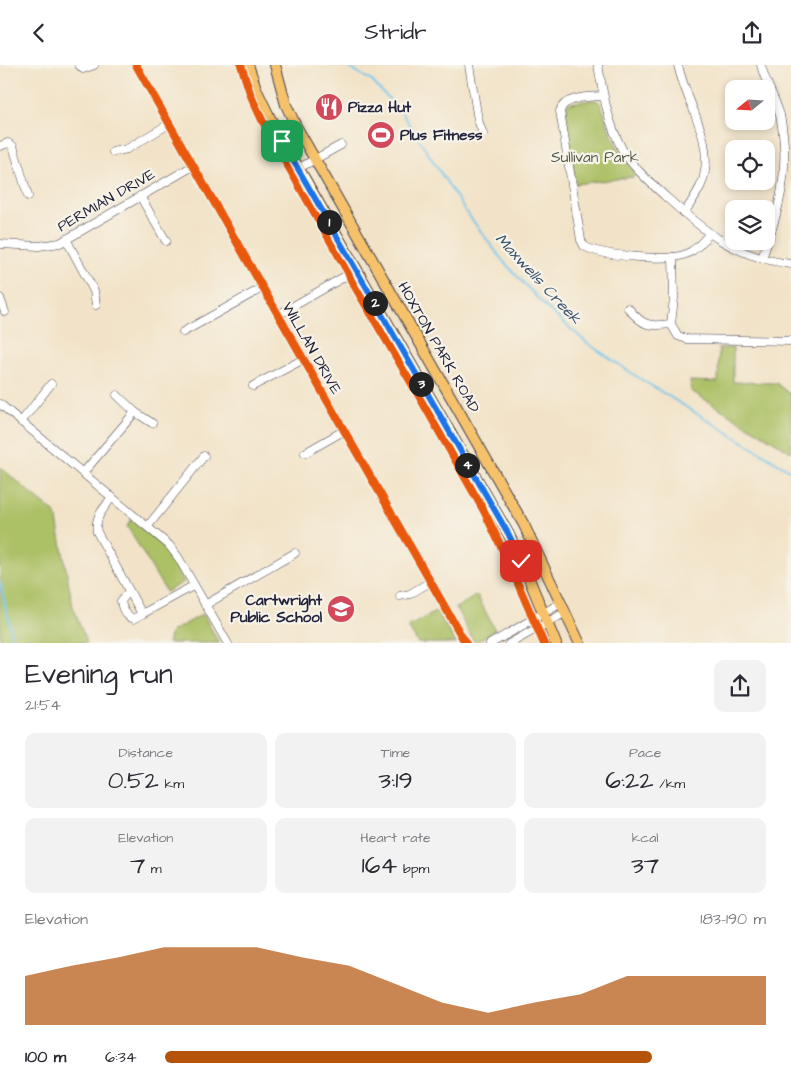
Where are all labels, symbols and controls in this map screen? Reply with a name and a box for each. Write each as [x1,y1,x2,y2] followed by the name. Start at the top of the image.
[365,17,426,48] text: Stridr
[25,19,53,47] icon: back
[738,19,766,47] icon: share
[725,80,775,130] north arrow
[725,80,775,250] map controls
[314,92,344,122] restaurant icon: Pizza Hut
[348,97,412,118] place label: Pizza Hut
[261,120,303,162] pin
[366,120,396,150] sports icon: Plus Fitness
[400,125,483,146] place label: Plus Fitness
[268,127,296,155] icon: arrive
[725,140,775,190] button: locate
[551,147,639,168] park label: Sullivan Park
[53,164,159,237] street label: PERMIAN DRIVE
[725,200,775,250] button: layers
[316,209,342,235] pin: 1
[329,212,330,232] text: 1
[490,228,587,330] water label: Maxwells Creek
[392,278,485,417] street label: HOXTON PARK ROAD
[362,291,388,315] pin: 2
[371,293,380,313] text: 2
[277,298,347,398] street label: WILLAN DRIVE
[408,371,434,397] pin: 3
[418,374,425,394] text: 3
[454,453,480,477] pin: 4
[463,455,472,475] text: 4
[500,540,542,582] pin
[507,547,535,575] icon: check
[230,590,323,628] place label: Cartwright Public School
[326,594,356,624] school or university icon: Cartwright Public School
[25,655,173,694] text: Evening run
[714,660,766,712] button: share
[25,694,61,716] text: 21:54
[119,743,173,763] text: Distance
[381,743,410,763] text: Time
[629,743,661,763] text: Pace
[108,763,159,798] text: 0.52
[378,763,413,798] text: 3:19
[605,763,654,798] text: 6:22
[159,774,184,794] text: km
[654,774,685,794] text: /km
[118,828,173,848] text: Elevation
[360,828,431,848] text: Heart rate
[632,828,659,848] text: kcal
[130,848,145,883] text: 7
[361,848,397,883] text: 164
[631,848,659,883] text: 37
[145,859,162,879] text: m
[397,859,430,879] text: bpm
[25,908,88,930] text: Elevation
[700,908,766,930] text: 183–190 m
[25,1046,66,1068] text: 100 m
[105,1046,137,1068] text: 6:34

